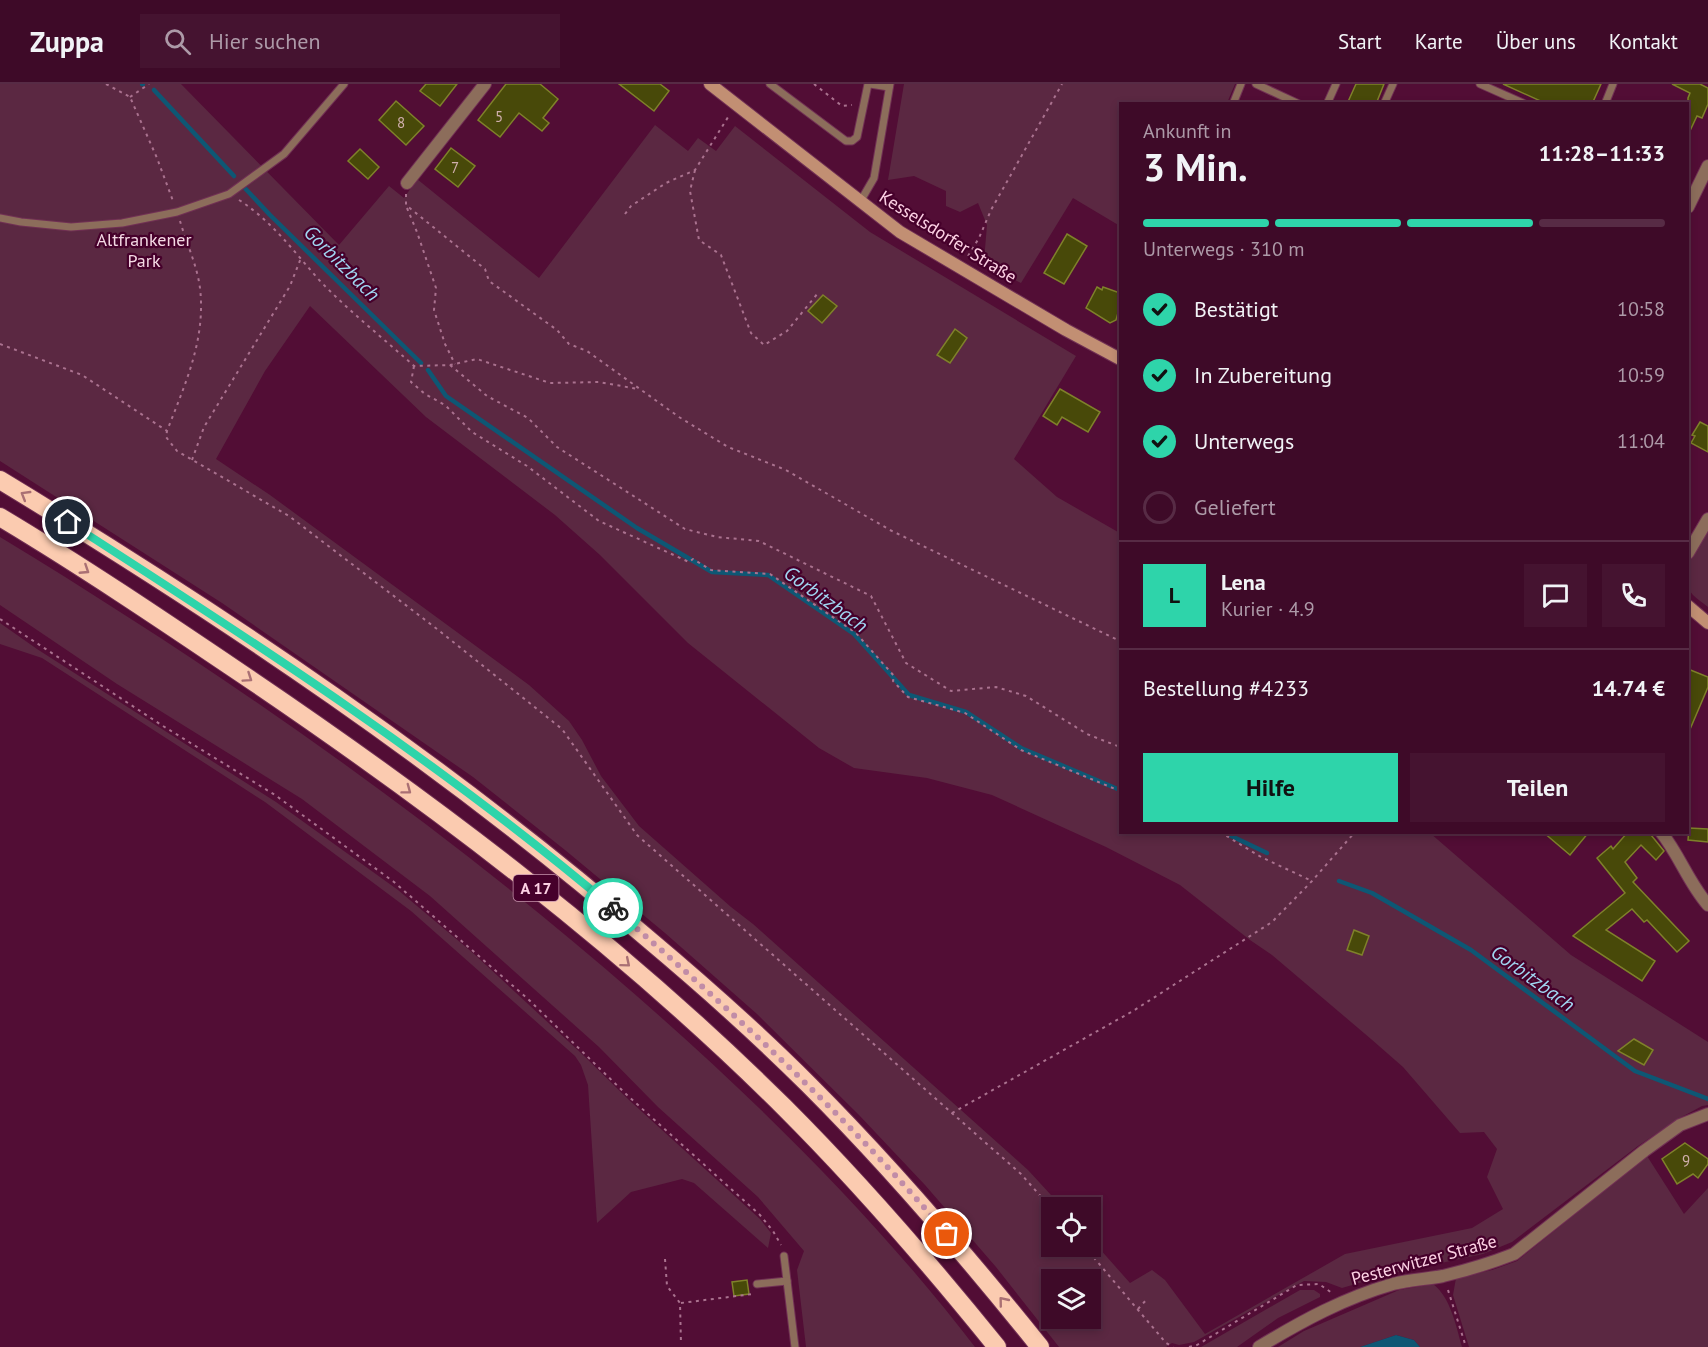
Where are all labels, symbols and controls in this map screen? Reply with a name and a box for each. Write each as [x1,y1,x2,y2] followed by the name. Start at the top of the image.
[140,14,560,68] search box
[30,23,104,60] text: Zuppa
[161,25,194,58] icon: search
[209,27,320,55] text: Hier suchen
[1338,28,1382,55] text: Start
[1415,28,1463,55] text: Karte
[1496,28,1576,55] text: Über uns
[1609,28,1678,55] text: Kontakt
[495,107,503,126] house number: 5
[397,113,405,132] house number: 8
[1143,118,1231,144] text: Ankunft in
[1539,139,1665,167] text: 11:28–11:33
[1143,141,1248,192] text: 3 Min.
[451,158,459,177] house number: 7
[875,185,1021,288] street label: Kesselsdorfer Straße
[298,219,386,307] water label: Gorbitzbach
[96,228,192,272] park label: Altfrankener Park
[1143,236,1304,262] text: Unterwegs · 310 m
[1143,293,1176,326] icon: check
[1194,295,1278,323] text: Bestätigt
[1617,296,1665,322] text: 10:58
[1143,359,1176,392] icon: check
[1194,361,1332,389] text: In Zubereitung
[1617,362,1665,388] text: 10:59
[1143,425,1176,458] icon: check
[1194,427,1294,455] text: Unterwegs
[1617,428,1665,454] text: 11:04
[21,491,31,503] one-way arrow
[1194,493,1276,521] text: Geliefert
[42,496,93,547] pin
[51,505,84,538] icon: home
[779,560,873,638] water label: Gorbitzbach
[79,563,89,575] one-way arrow
[1524,564,1587,627] button: chat
[1602,564,1665,627] button: phone
[1221,568,1266,596] text: Lena
[1169,581,1180,609] text: L
[1221,596,1315,622] text: Kurier · 4.9
[241,671,252,682] one-way arrow
[1143,674,1309,702] text: Bestellung #4233
[1592,674,1665,702] text: 14.74 €
[1143,753,1398,822] button: Hilfe
[1410,753,1665,822] button: Teilen
[401,783,412,794] one-way arrow
[514,875,558,901] road number: A 17
[583,878,643,938] courier
[597,892,630,925] icon: bike
[1486,939,1580,1017] water label: Gorbitzbach
[619,956,630,967] one-way arrow
[1682,1151,1690,1170] house number: 9
[1041,1197,1101,1329] map controls
[1041,1197,1101,1257] button: locate
[921,1208,972,1259] pin
[930,1217,963,1250] icon: bag
[1349,1229,1499,1290] street label: Pesterwitzer Straße
[1041,1269,1101,1329] button: layers
[1000,1297,1011,1308] one-way arrow

